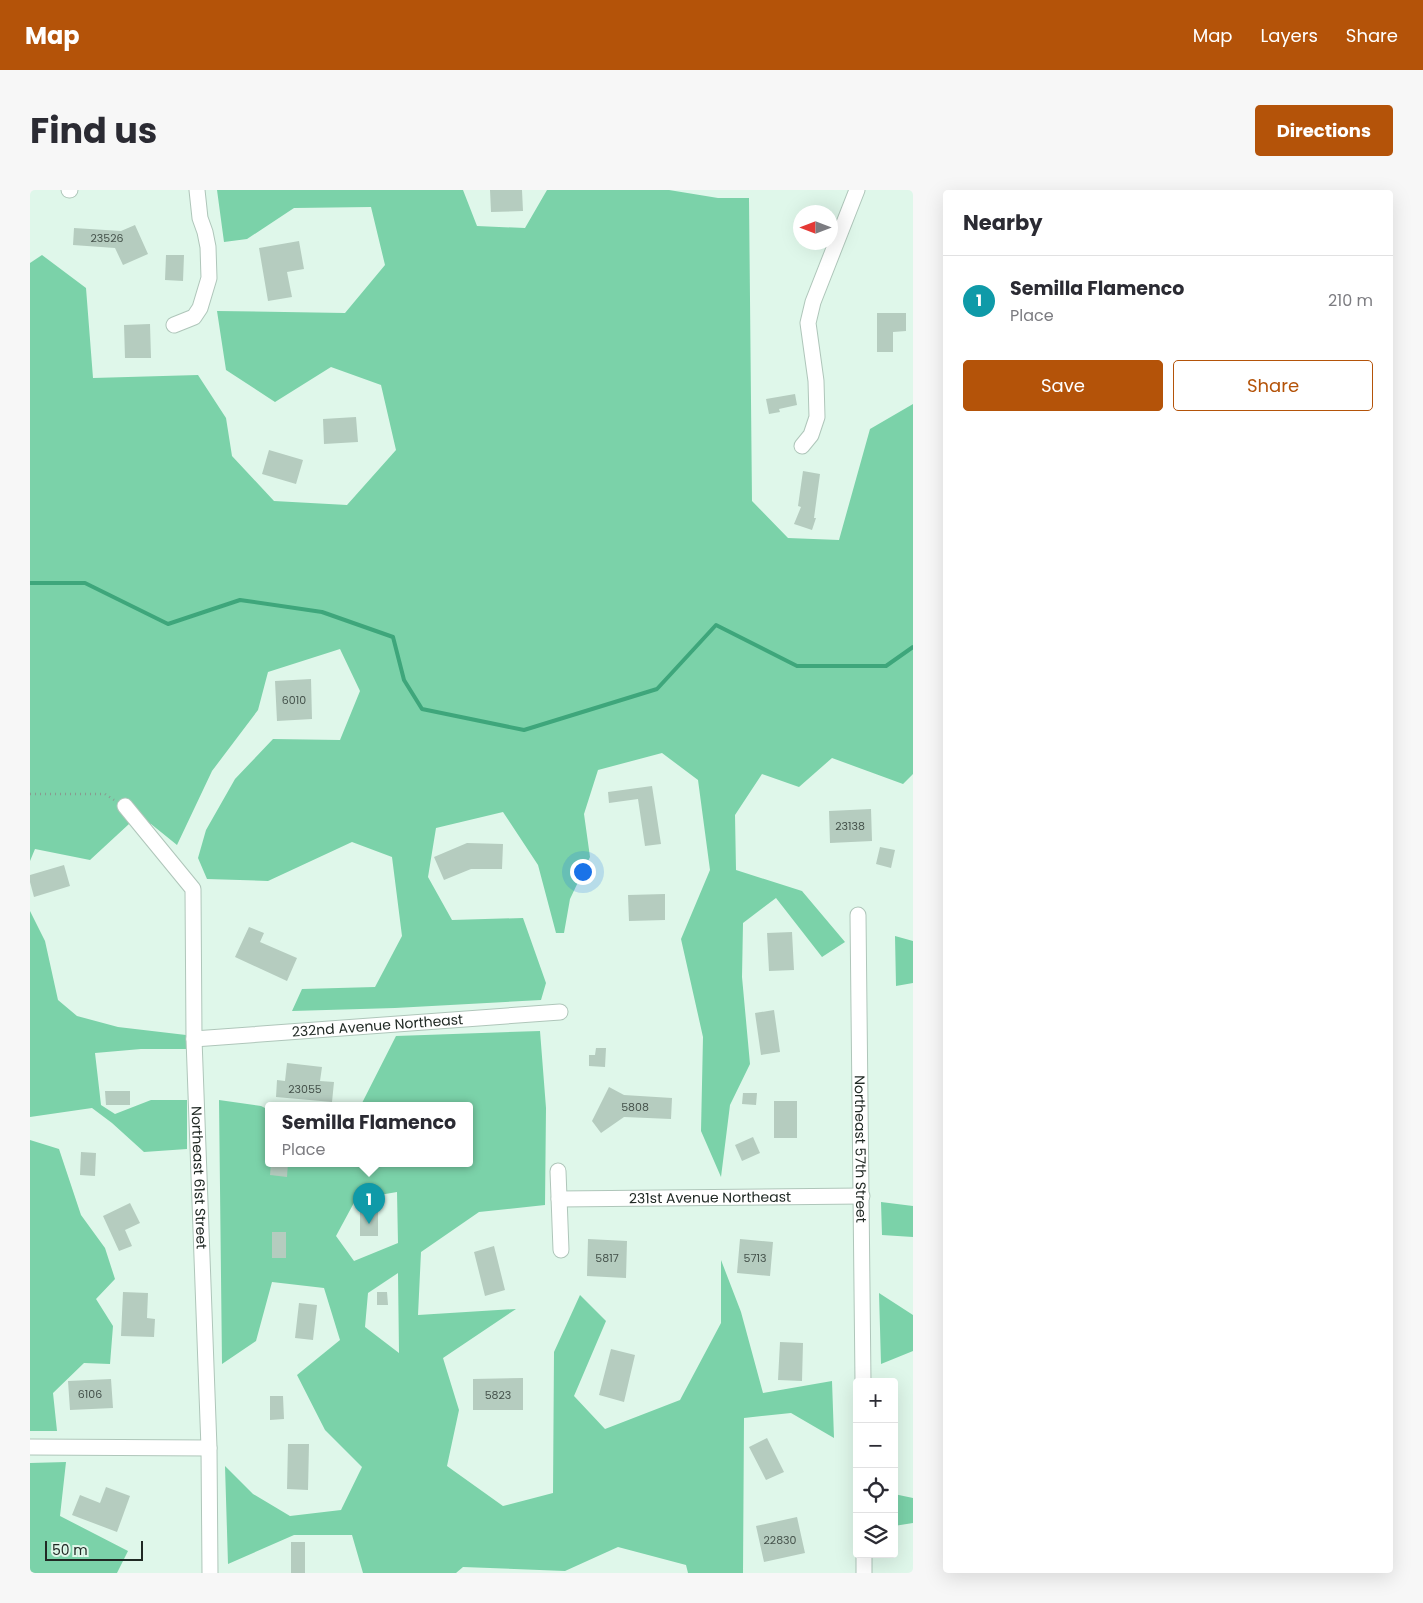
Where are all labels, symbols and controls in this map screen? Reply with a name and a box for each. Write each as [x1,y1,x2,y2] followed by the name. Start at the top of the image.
[25,19,80,52] text: Map
[1193,23,1233,48] text: Map
[1261,23,1318,48] text: Layers
[1346,23,1398,48] text: Share
[1255,105,1393,156] button: Directions
[30,106,157,155] text: Find us
[793,205,838,250] north arrow
[963,208,1043,237] text: Nearby
[90,230,124,246] house number: 23526
[1010,275,1184,302] text: Semilla Flamenco
[976,289,982,312] text: 1
[1328,289,1373,312] text: 210 m
[1010,304,1054,327] text: Place
[963,360,1163,411] button: Save
[1173,360,1373,411] button: Share
[282,692,306,708] house number: 6010
[835,818,865,834] house number: 23138
[570,859,596,885] your location
[291,1009,464,1042] street label: 232nd Avenue Northeast
[850,1075,871,1223] street label: Northeast 57th Street
[288,1081,322,1097] house number: 23055
[621,1099,649,1115] house number: 5808
[265,1102,473,1167] popup
[186,1106,212,1249] street label: Northeast 61st Street
[282,1109,456,1136] text: Semilla Flamenco
[282,1138,325,1161] text: Place
[353,1183,385,1224] pin: 1
[629,1187,791,1208] street label: 231st Avenue Northeast
[595,1250,619,1266] house number: 5817
[744,1250,766,1266] house number: 5713
[853,1378,898,1558] map controls
[853,1378,898,1423] button: +
[78,1386,102,1402] house number: 6106
[485,1387,511,1403] house number: 5823
[853,1423,898,1468] button: −
[853,1468,898,1513] button: locate
[853,1513,898,1558] button: layers
[764,1532,797,1548] house number: 22830
[45,1538,142,1561] scale bar
[52,1540,88,1560] text: 50 m

